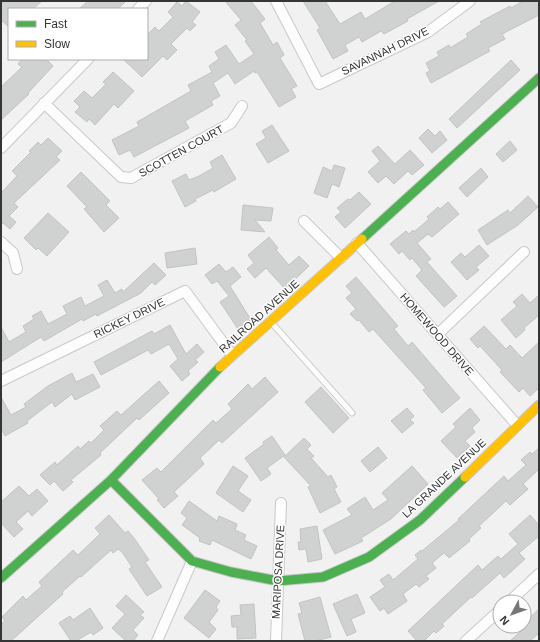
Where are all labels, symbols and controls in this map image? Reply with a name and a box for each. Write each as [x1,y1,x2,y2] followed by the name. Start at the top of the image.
[8,8,148,60] legend
[44,17,68,31] text: Fast
[339,25,431,77] street label: SAVANNAH DRIVE
[44,37,70,51] text: Slow
[137,123,225,179] street label: SCOTTEN COURT
[217,277,301,355] street label: RAILROAD AVENUE
[398,290,476,378] street label: HOMEWOOD DRIVE
[92,296,166,340] street label: RICKEY DRIVE
[400,436,488,520] street label: LA GRANDE AVENUE
[270,525,286,619] street label: MARIPOSA DRIVE
[492,594,532,634] north arrow
[497,614,512,627] text: N

